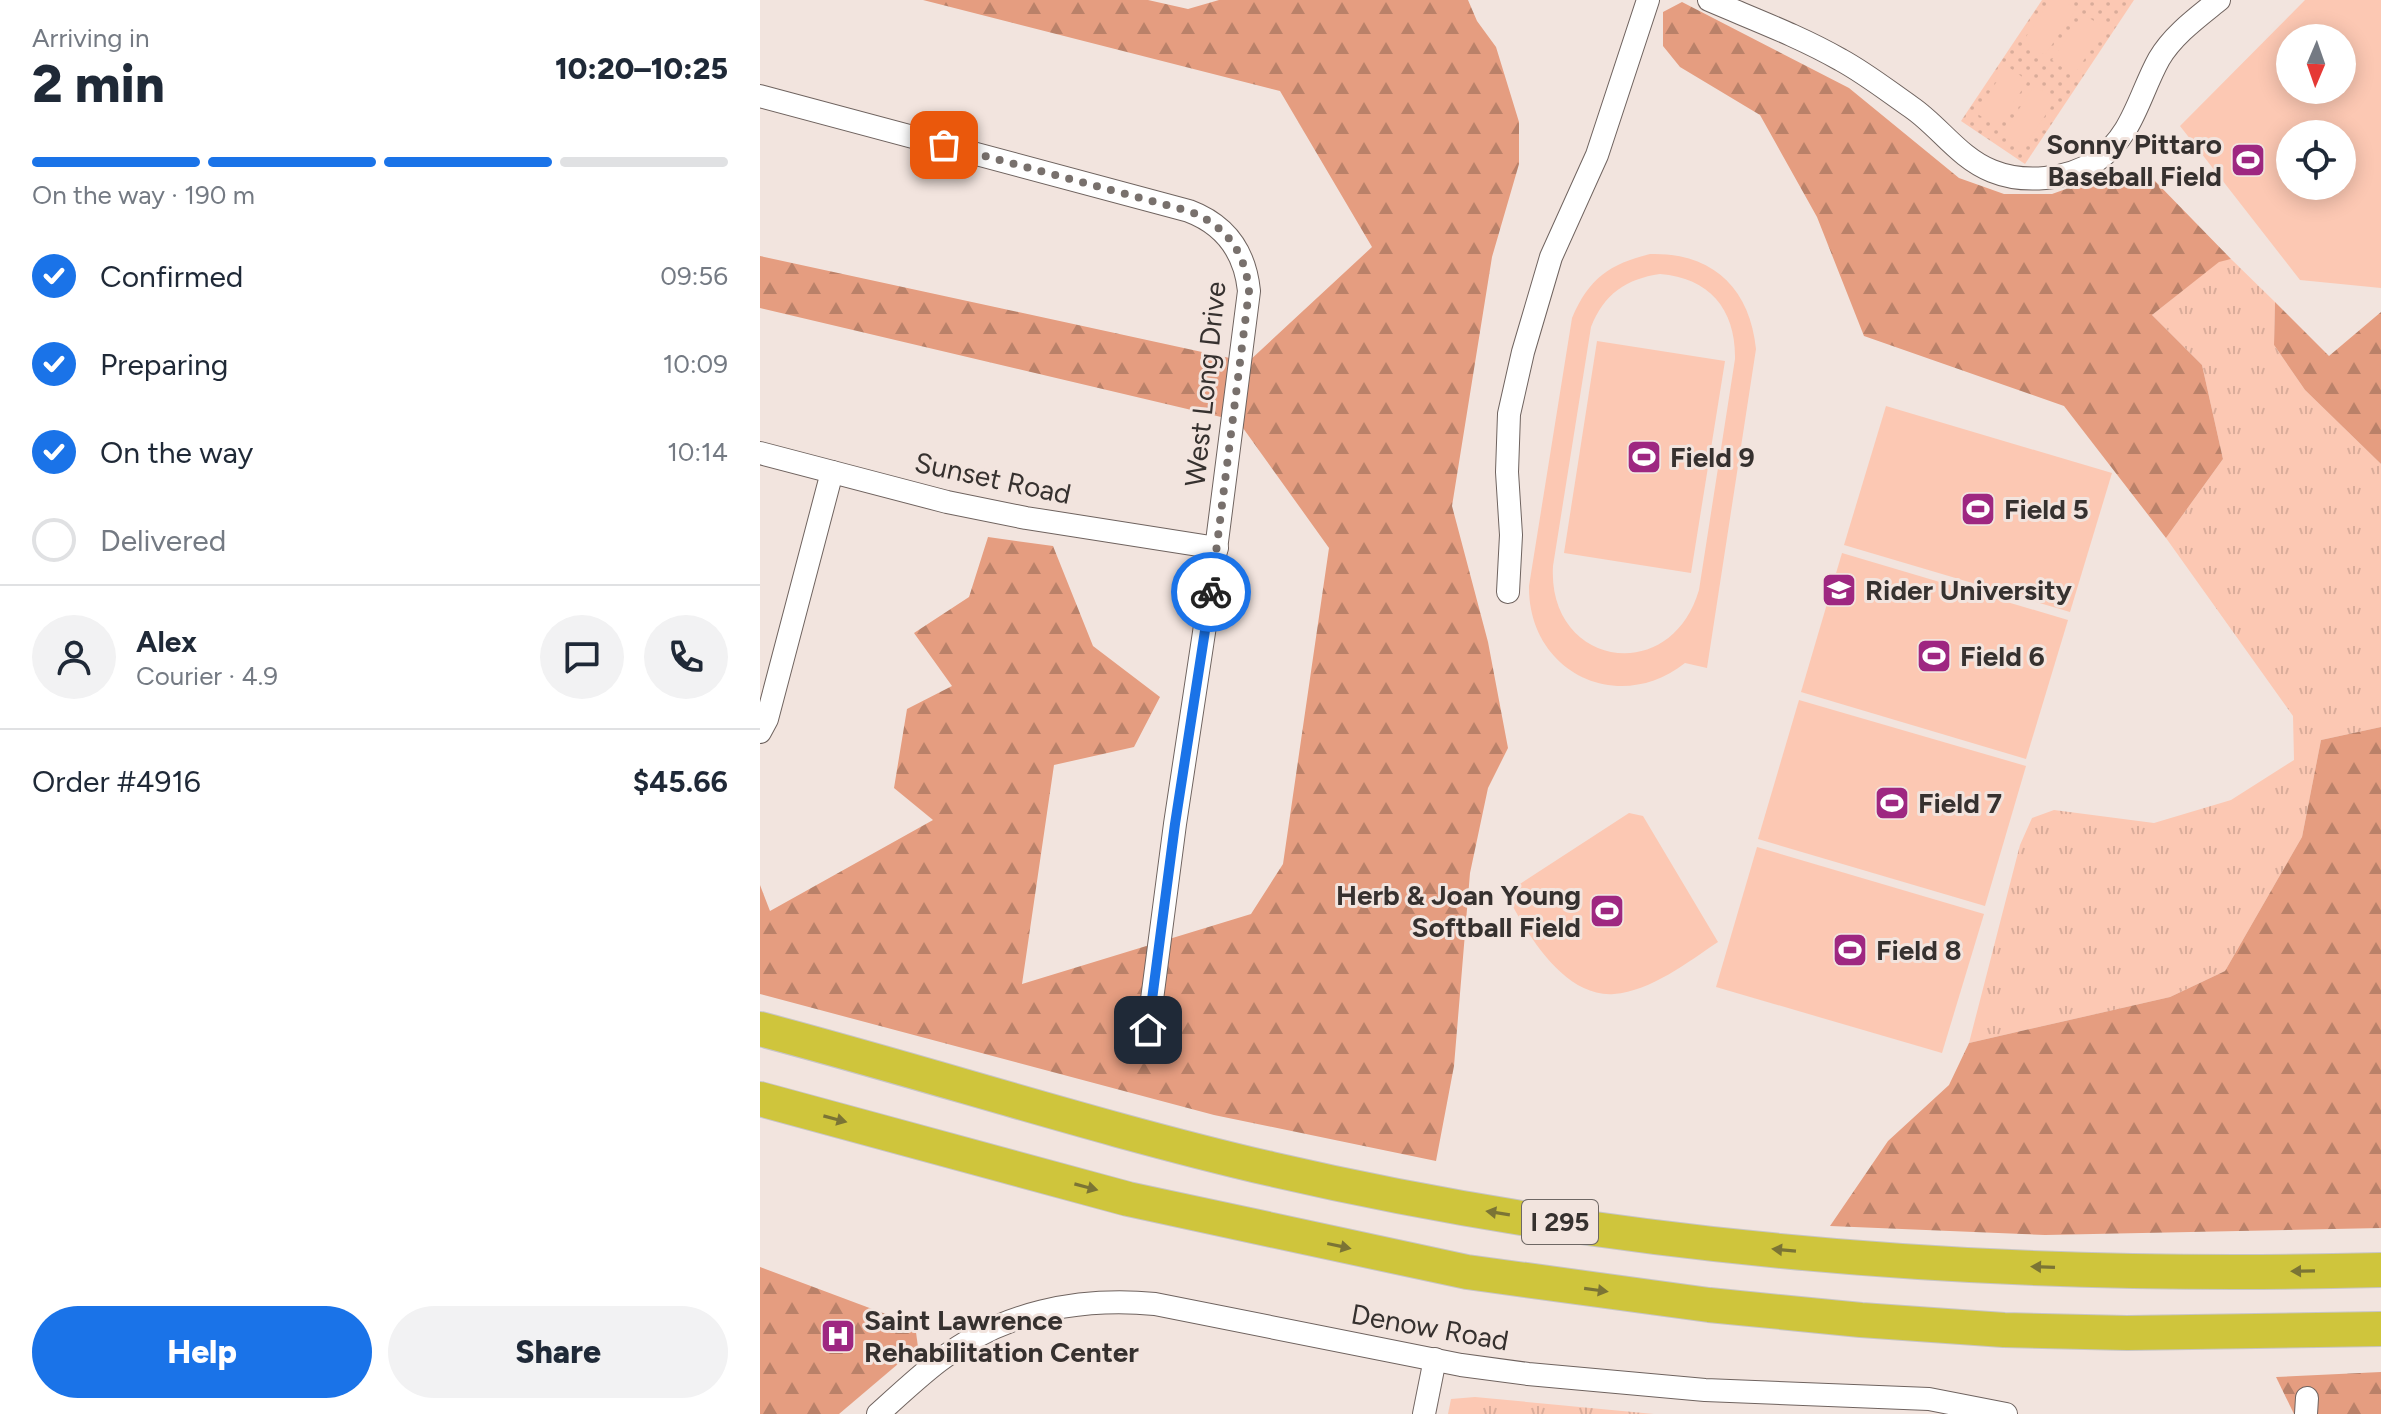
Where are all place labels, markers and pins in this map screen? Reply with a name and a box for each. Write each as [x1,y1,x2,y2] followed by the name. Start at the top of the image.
[910,111,978,179] pin
[2046,127,2222,193] place label: Sonny Pittaro Baseball Field
[2229,141,2267,179] sports icon: Sonny Pittaro Baseball Field
[1625,438,1663,476] sports icon: Field 9
[1670,440,1755,474] place label: Field 9
[1959,490,1997,528] sports icon: Field 5
[2004,492,2089,526] place label: Field 5
[1820,571,1858,609] school or university icon: Rider University
[1865,573,2073,607] place label: Rider University
[1915,637,1953,675] sports icon: Field 6
[1960,639,2045,673] place label: Field 6
[1873,784,1911,822] sports icon: Field 7
[1918,786,2002,820] place label: Field 7
[1336,878,1581,944] place label: Herb & Joan Young Softball Field
[1588,892,1626,930] sports icon: Herb & Joan Young Softball Field
[1831,931,1869,969] sports icon: Field 8
[1876,933,1962,967] place label: Field 8
[1114,996,1182,1064] pin
[864,1303,1139,1369] place label: Saint Lawrence Rehabilitation Center
[819,1317,857,1355] hospital icon: Saint Lawrence Rehabilitation Center

